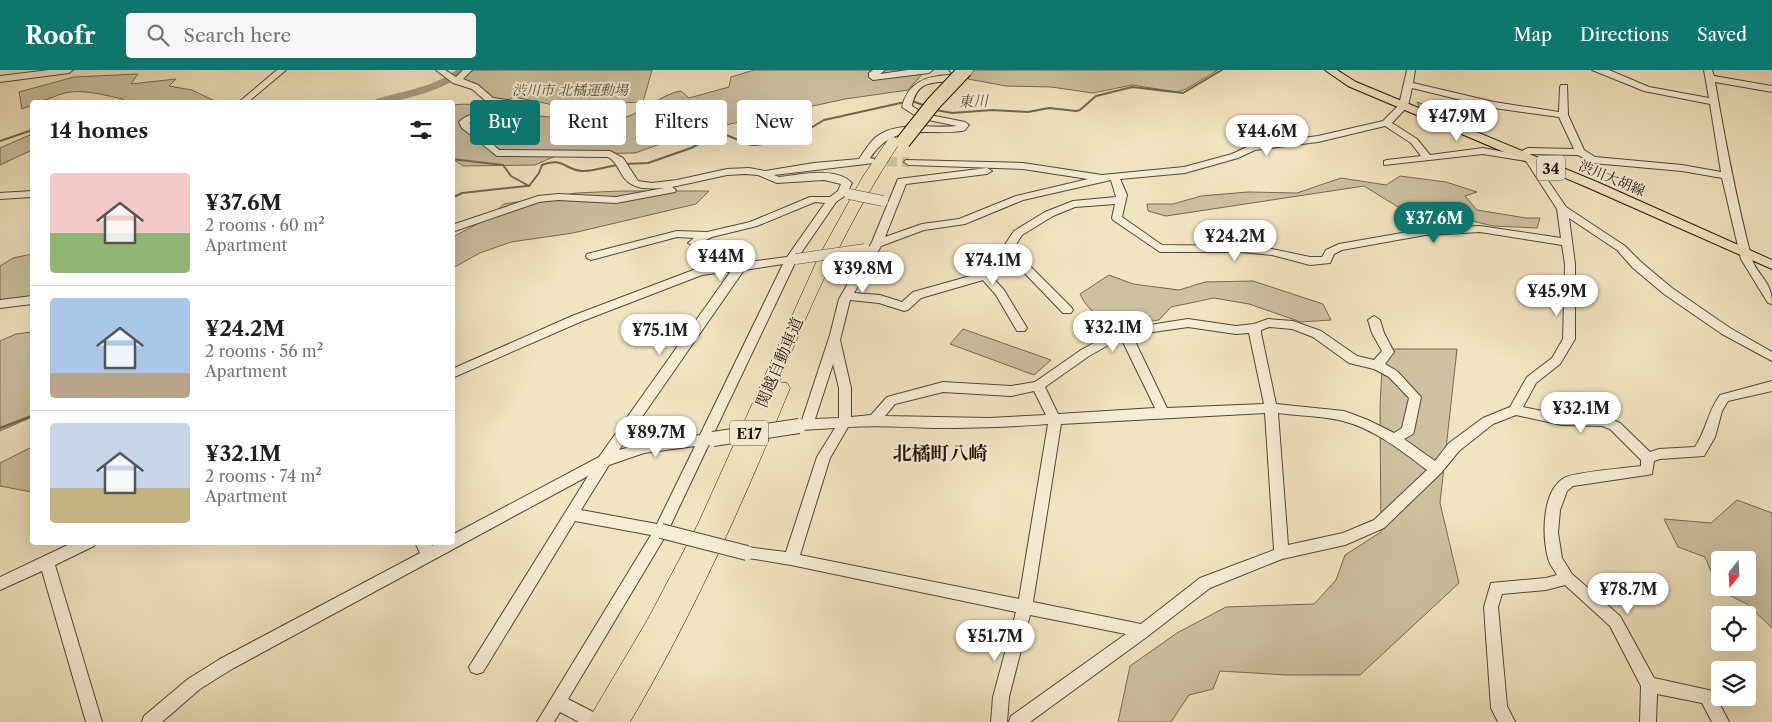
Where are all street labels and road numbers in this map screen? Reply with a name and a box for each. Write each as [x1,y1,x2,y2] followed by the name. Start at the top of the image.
[1537,156,1565,180] road number: 34
[1576,156,1648,200] street label: 渋川大胡線
[751,314,807,410] street label: 関越自動車道
[730,420,768,446] road number: E17

